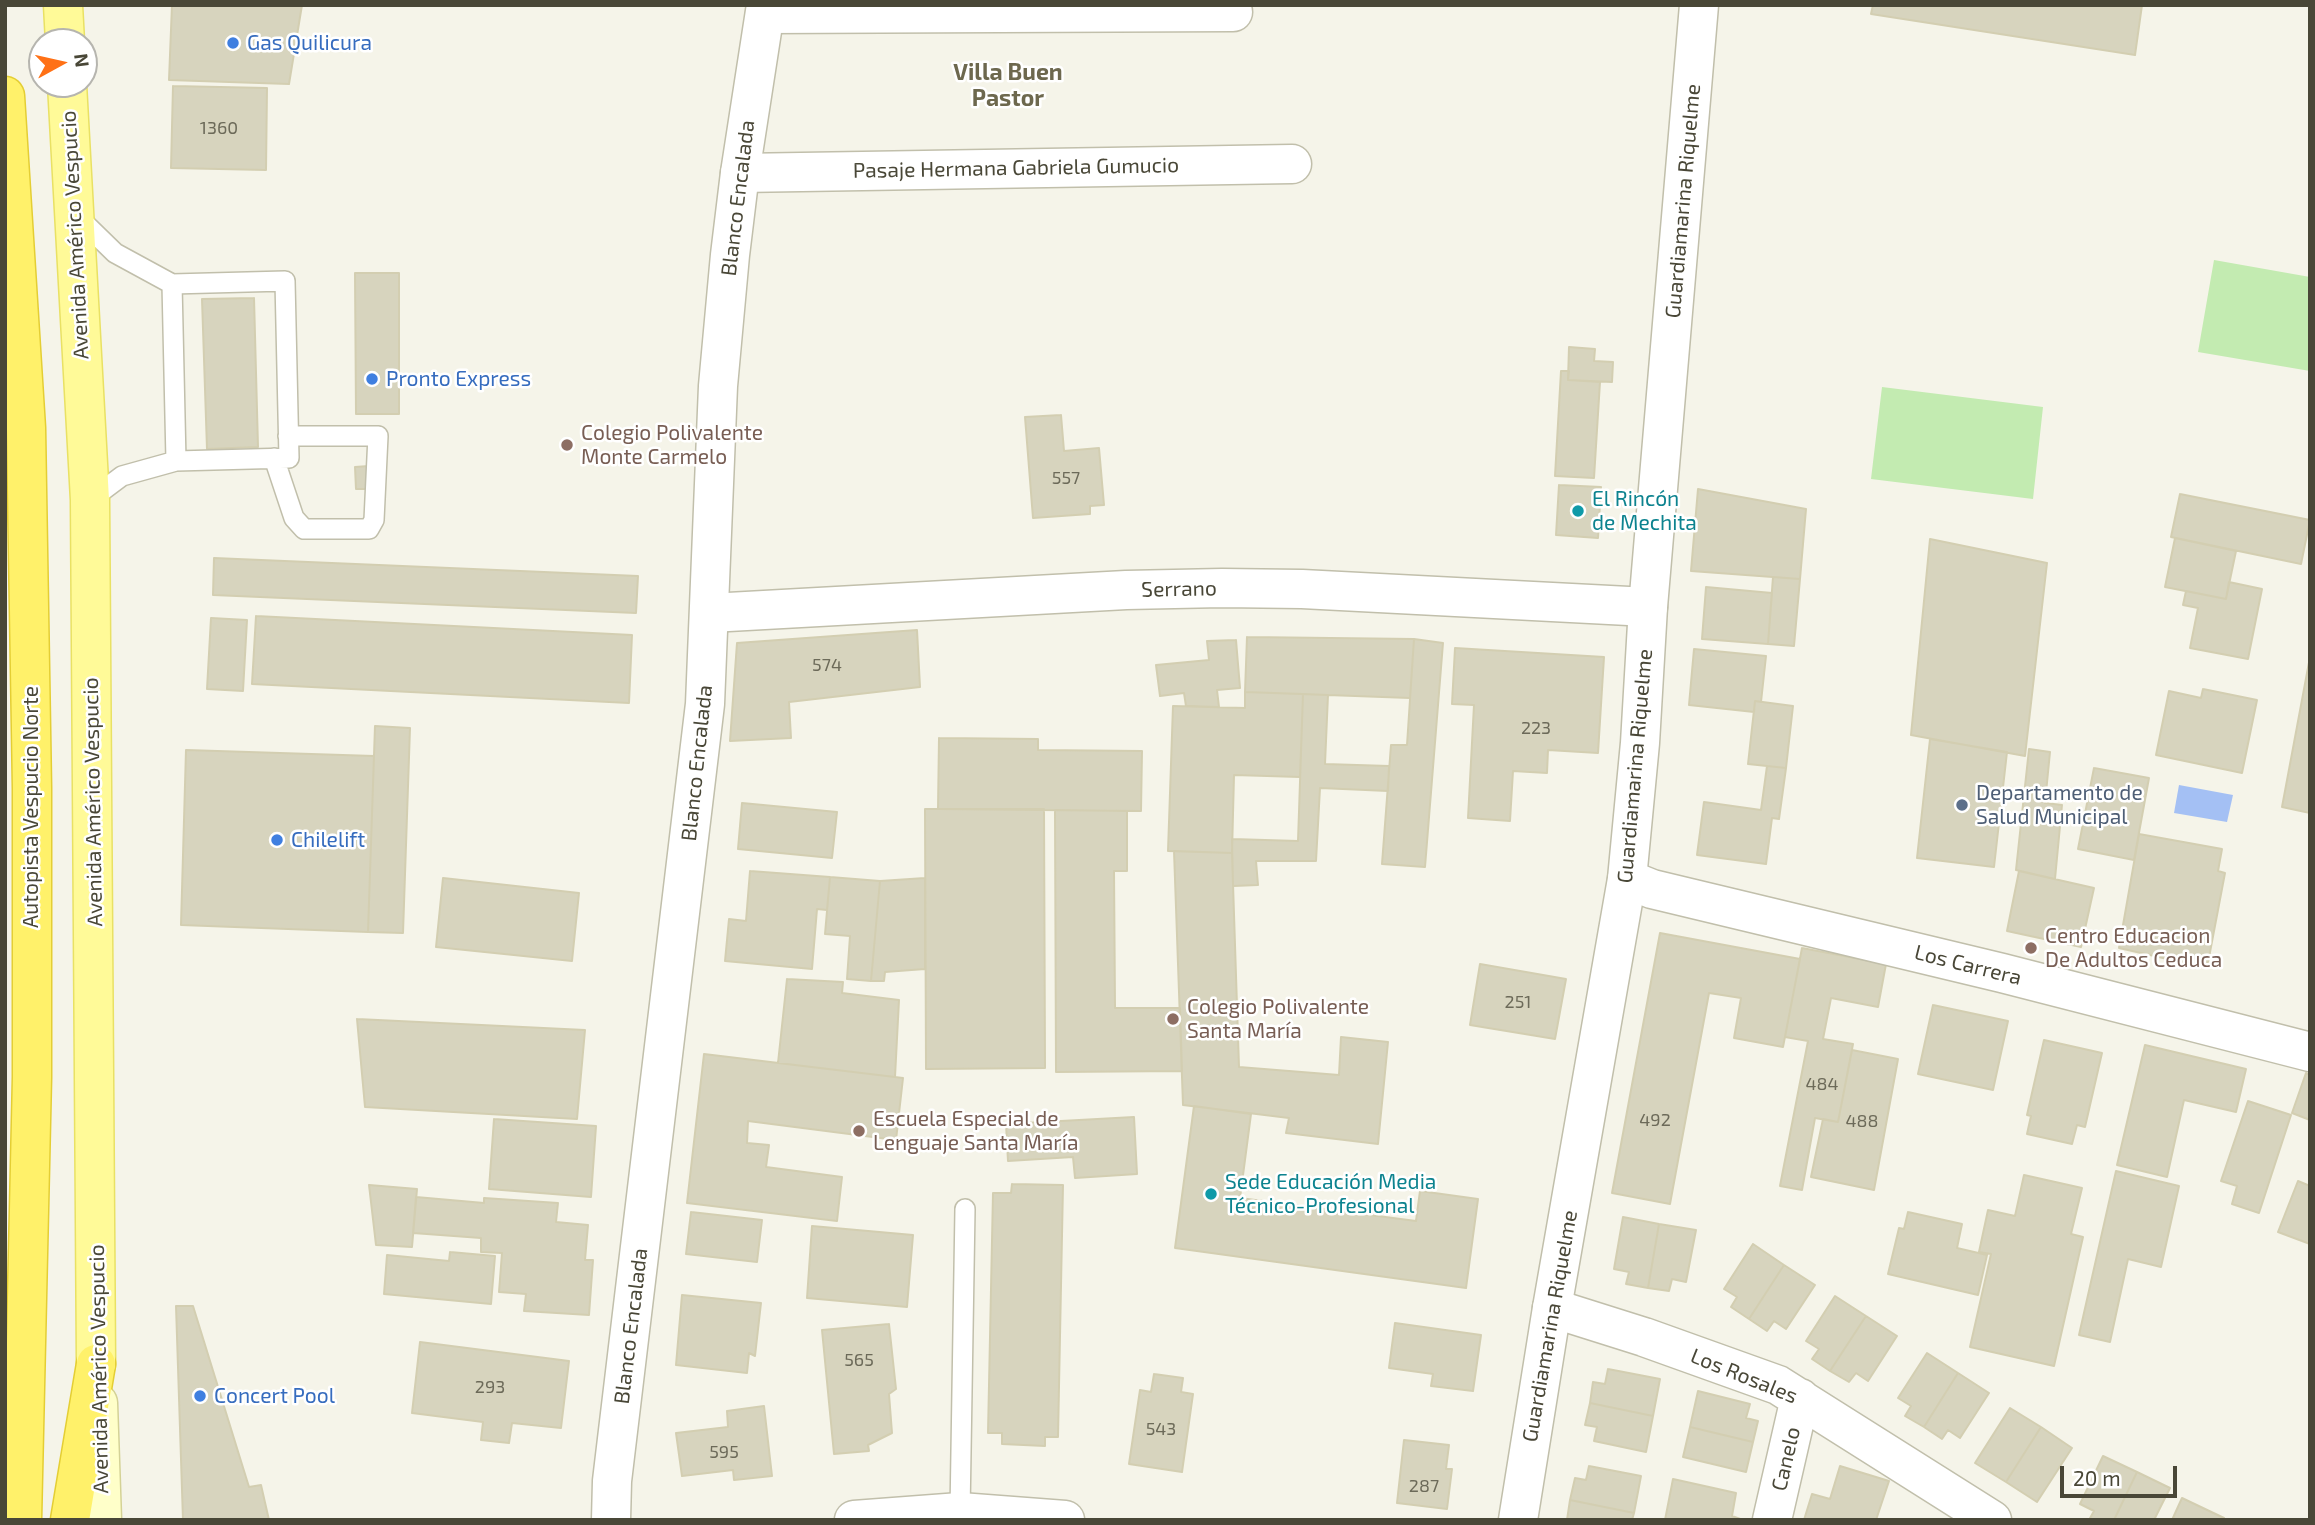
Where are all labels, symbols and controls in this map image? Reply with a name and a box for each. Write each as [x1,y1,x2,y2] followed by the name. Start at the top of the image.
[28,28,98,98] north arrow
[247,30,372,56] place label: Gas Quilicura
[225,35,241,51] marker: Gas Quilicura
[70,52,95,69] text: N
[953,58,1063,112] district label: Villa Buen Pastor
[1660,83,1706,319] street label: Guardiamarina Riquelme
[56,110,94,360] street label: Avenida Américo Vespucio
[200,117,238,139] house number: 1360
[716,119,760,277] street label: Blanco Encalada
[853,153,1179,183] street label: Pasaje Hermana Gabriela Gumucio
[386,366,531,392] place label: Pronto Express
[364,371,380,387] marker: Pronto Express
[581,420,763,470] place label: Colegio Polivalente Monte Carmelo
[559,437,575,453] marker: Colegio Polivalente Monte Carmelo
[1052,467,1080,489] house number: 557
[1592,486,1697,536] place label: El Rincón de Mechita
[1570,503,1586,519] marker: El Rincón de Mechita
[1141,576,1217,602] street label: Serrano
[1612,648,1658,884] street label: Guardiamarina Riquelme
[812,654,842,676] house number: 574
[78,677,108,927] street label: Avenida Américo Vespucio
[676,684,718,842] street label: Blanco Encalada
[18,686,44,928] street label: Autopista Vespucio Norte
[1521,717,1551,739] house number: 223
[1976,780,2143,830] place label: Departamento de Salud Municipal
[1954,797,1970,813] marker: Departamento de Salud Municipal
[291,827,365,853] place label: Chilelift
[269,832,285,848] marker: Chilelift
[2045,923,2222,973] place label: Centro Educacion De Adultos Ceduca
[1912,940,2024,990] street label: Los Carrera
[2023,940,2039,956] marker: Centro Educacion De Adultos Ceduca
[1505,991,1531,1013] house number: 251
[1187,994,1369,1044] place label: Colegio Polivalente Santa María
[1165,1011,1181,1027] marker: Colegio Polivalente Santa María
[1805,1073,1839,1095] house number: 484
[873,1106,1079,1156] place label: Escuela Especial de Lenguaje Santa María
[1639,1109,1671,1131] house number: 492
[1846,1110,1878,1132] house number: 488
[851,1123,867,1139] marker: Escuela Especial de Lenguaje Santa María
[1225,1169,1436,1219] place label: Sede Educación Media Técnico-Profesional
[1203,1186,1219,1202] marker: Sede Educación Media Técnico-Profesional
[1517,1208,1583,1444] street label: Guardiamarina Riquelme
[84,1244,114,1494] street label: Avenida Américo Vespucio
[609,1247,653,1405] street label: Blanco Encalada
[1687,1343,1801,1409] street label: Los Rosales
[844,1349,874,1371] house number: 565
[475,1376,505,1398] house number: 293
[214,1383,335,1409] place label: Concert Pool
[192,1388,208,1404] marker: Concert Pool
[1146,1418,1176,1440] house number: 543
[1766,1424,1806,1494] street label: Canelo
[709,1441,739,1463] house number: 595
[2063,1452,2180,1496] scale bar
[2073,1465,2121,1490] text: 20 m
[1409,1475,1439,1497] house number: 287

